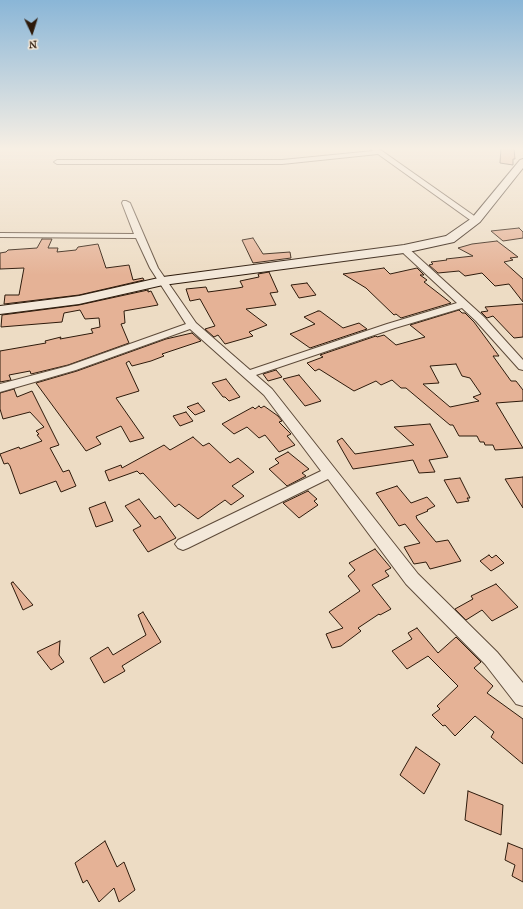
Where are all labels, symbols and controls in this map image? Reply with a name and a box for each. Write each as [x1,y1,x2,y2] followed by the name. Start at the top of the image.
[12,12,52,52] north arrow
[28,38,38,51] text: N

